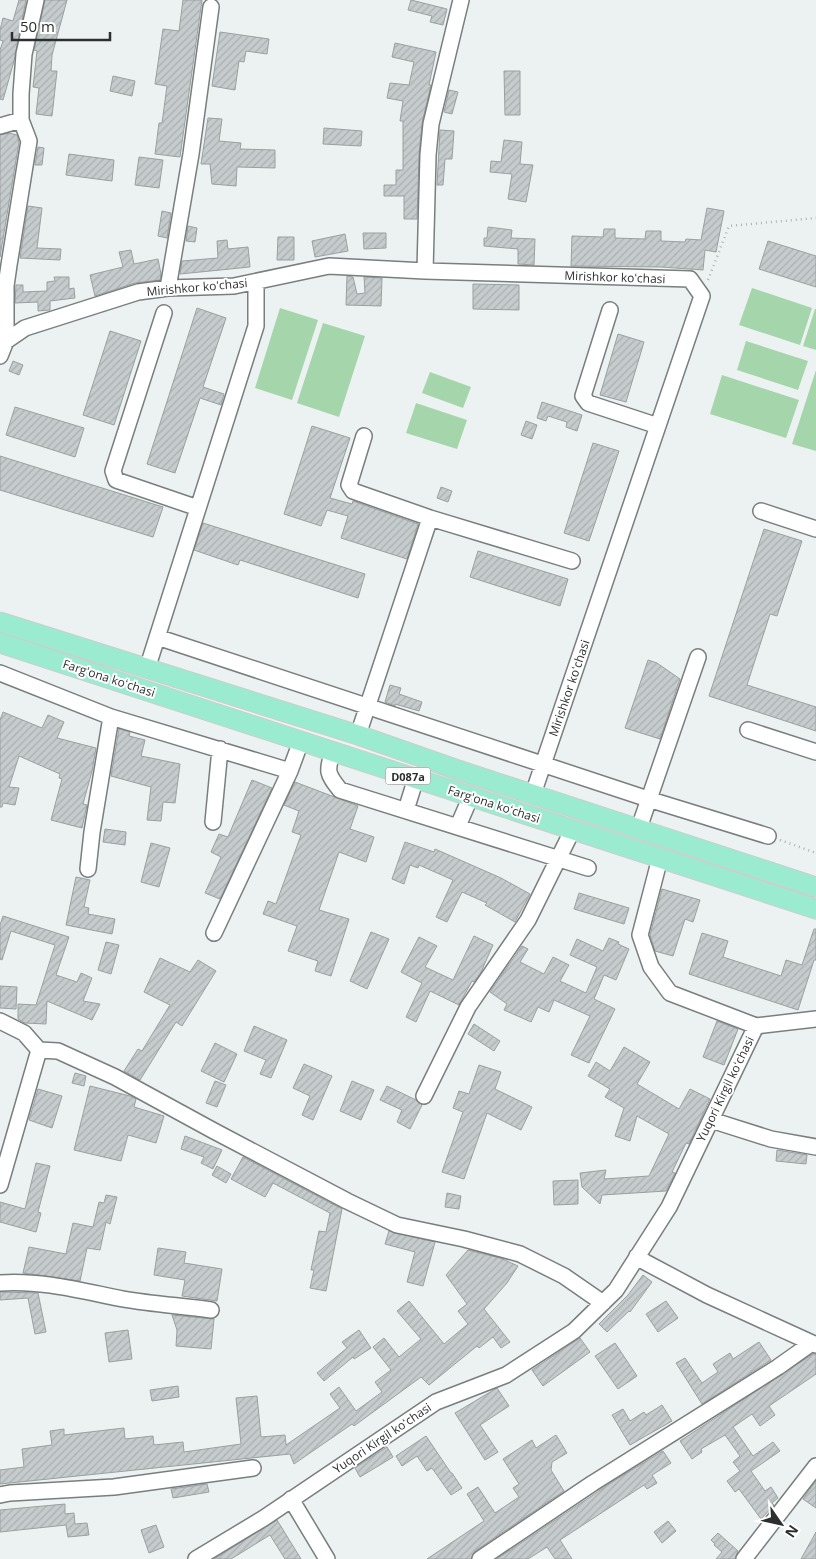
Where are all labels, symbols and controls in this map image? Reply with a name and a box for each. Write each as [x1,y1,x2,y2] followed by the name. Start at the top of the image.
[12,10,110,42] scale bar
[20,16,55,36] text: 50 m
[564,267,666,287] street label: Mirishkor koʻchasi
[146,274,248,300] street label: Mirishkor koʻchasi
[545,637,593,739] street label: Mirishkor koʻchasi
[61,655,157,701] street label: Fargʻona koʻchasi
[386,768,430,784] road number: D087a
[446,781,542,827] street label: Fargʻona koʻchasi
[692,1033,758,1145] street label: Yuqori Kirgil koʻchasi
[329,1399,435,1477] street label: Yuqori Kirgil koʻchasi
[756,1499,806,1549] north arrow
[781,1522,803,1542] text: N

